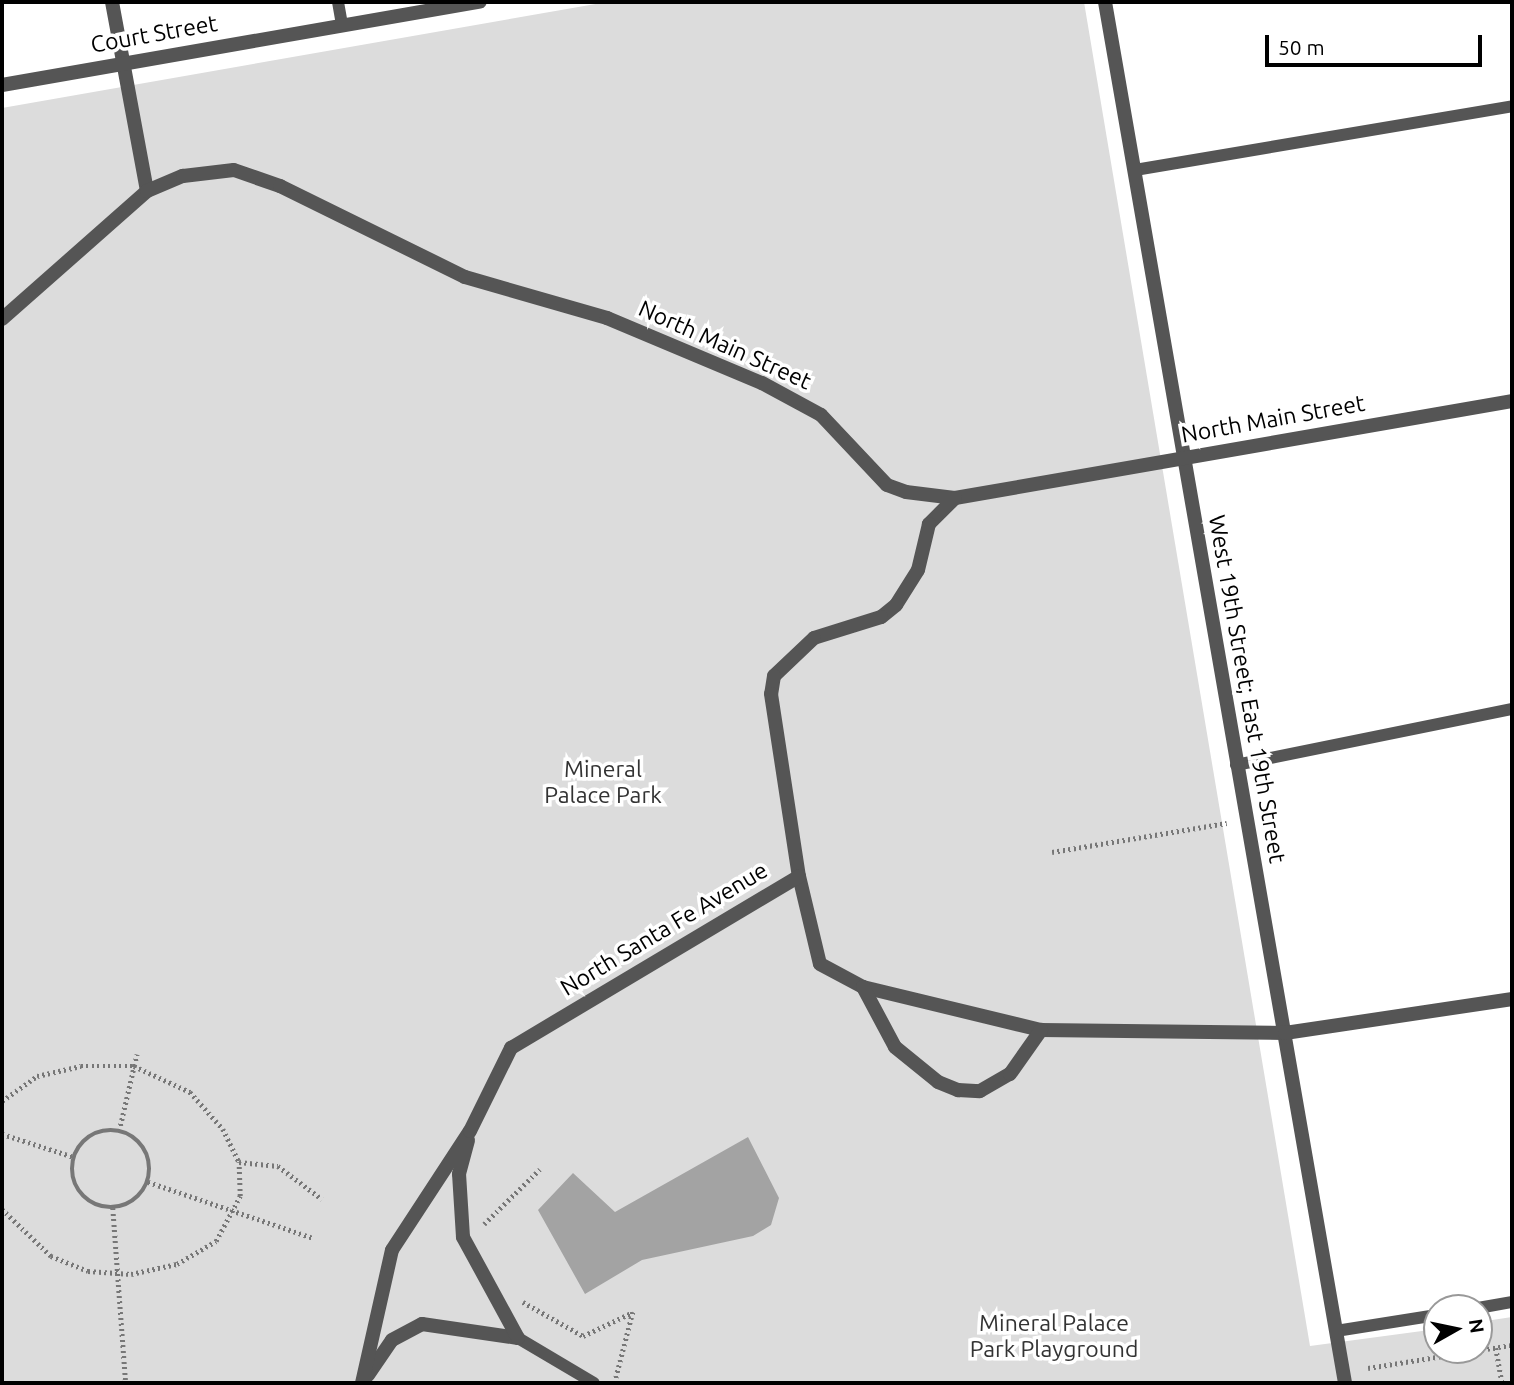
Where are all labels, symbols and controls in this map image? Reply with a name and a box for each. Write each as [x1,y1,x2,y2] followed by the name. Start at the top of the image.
[89,9,219,59] street label: Court Street
[1269,21,1486,65] scale bar
[1278,35,1325,59] text: 50 m
[634,295,816,395] street label: North Main Street
[1179,389,1367,449] street label: North Main Street
[1203,513,1291,865] street label: West 19th Street; East 19th Street
[544,755,662,809] park label: Mineral Palace Park
[555,856,773,1002] street label: North Santa Fe Avenue
[1423,1294,1493,1364] north arrow
[970,1309,1138,1363] park label: Mineral Palace Park Playground
[1465,1317,1489,1335] text: N

